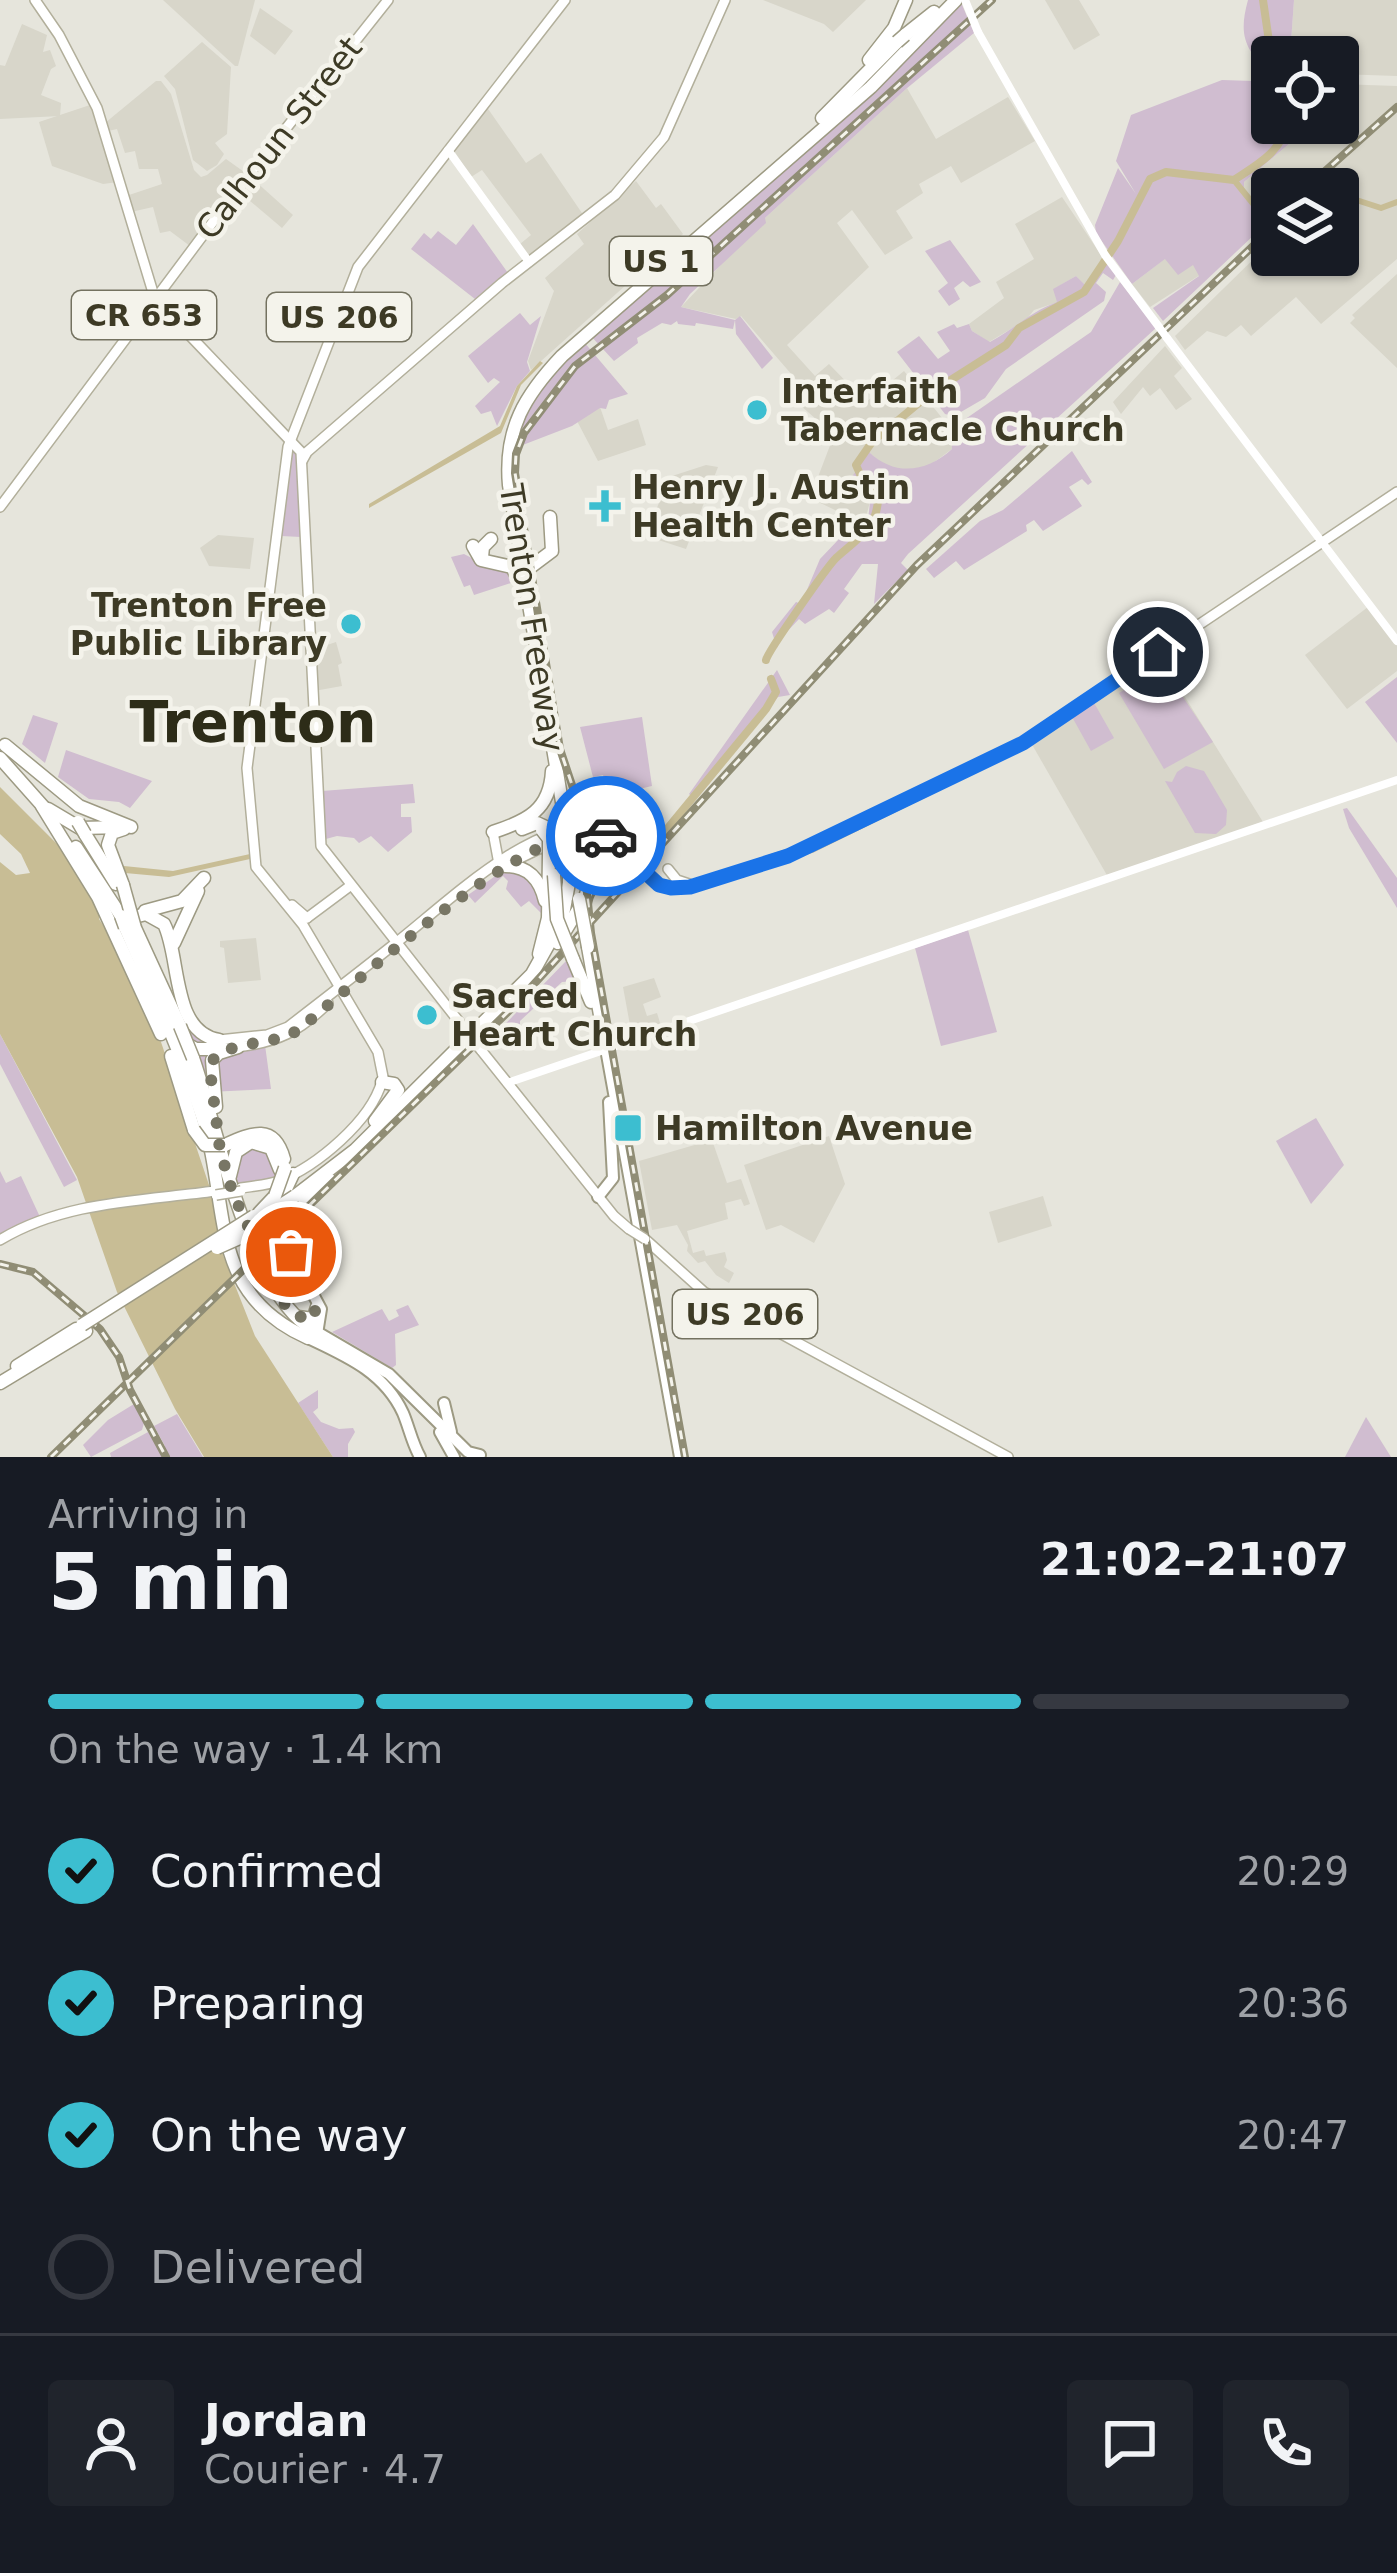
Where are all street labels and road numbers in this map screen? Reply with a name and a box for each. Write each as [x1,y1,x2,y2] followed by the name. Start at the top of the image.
[188,29,370,247] street label: Calhoun Street
[610,237,712,285] road number: US 1
[72,291,216,339] road number: CR 653
[267,293,411,341] road number: US 206
[491,480,572,755] street label: Trenton Freeway
[673,1290,817,1338] road number: US 206

